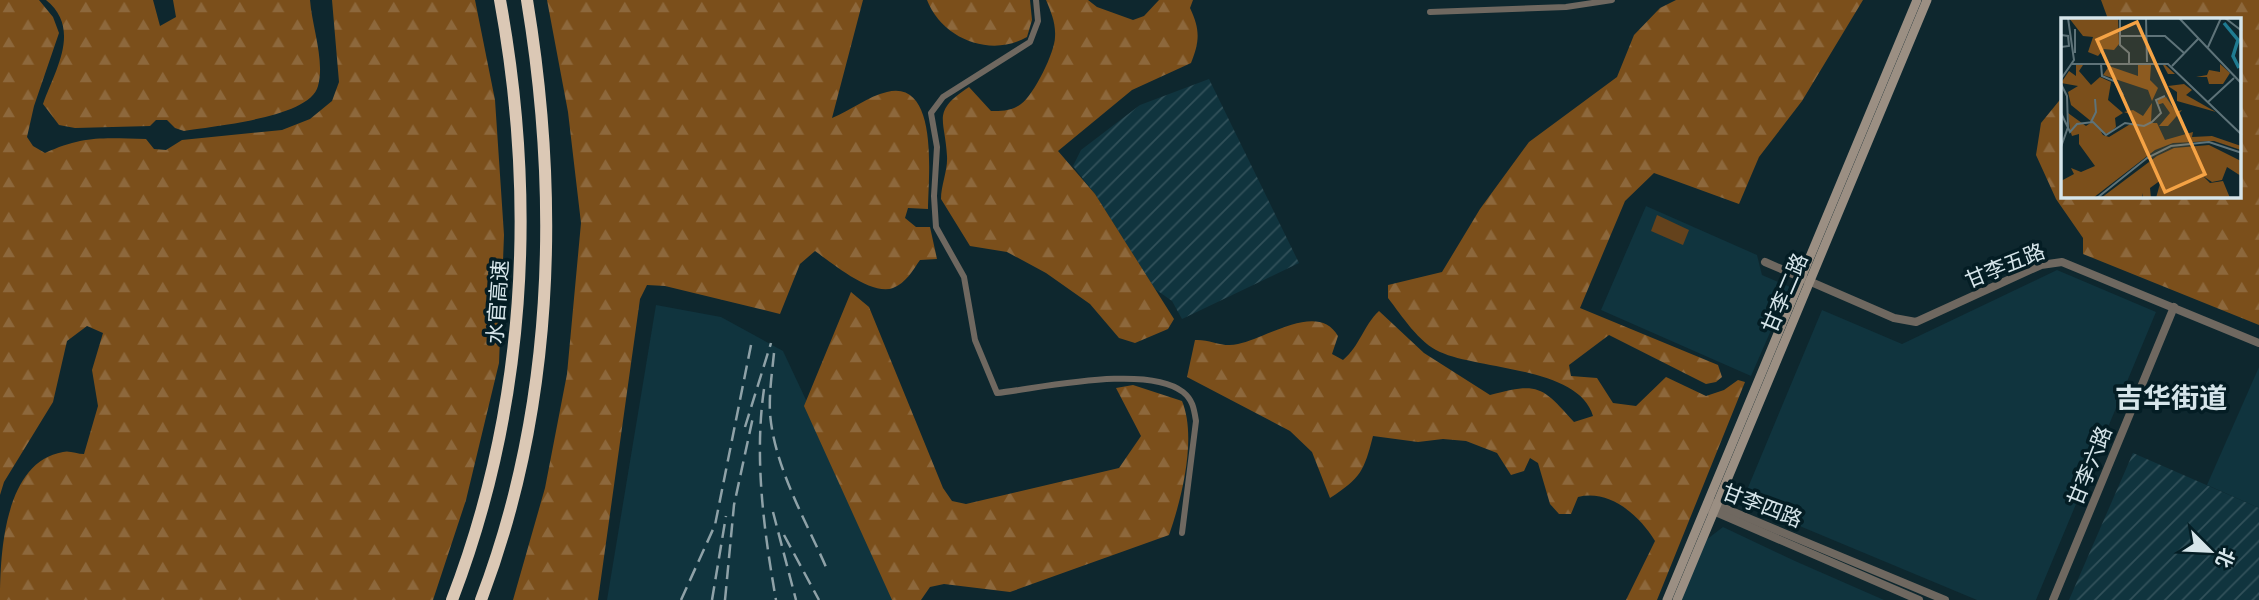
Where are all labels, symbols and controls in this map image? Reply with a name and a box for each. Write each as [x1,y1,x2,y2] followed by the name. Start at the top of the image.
[2061,18,2242,198] inset map
[1961,237,2048,293] street label: 甘李五路
[1756,249,1812,336] street label: 甘李二路
[481,259,513,345] street label: 水官高速
[2115,381,2227,414] district label: 吉华街道
[2061,422,2117,509] street label: 甘李六路
[1718,478,1806,532] street label: 甘李四路
[2175,516,2245,586] north arrow
[2212,545,2240,571] text: 北

